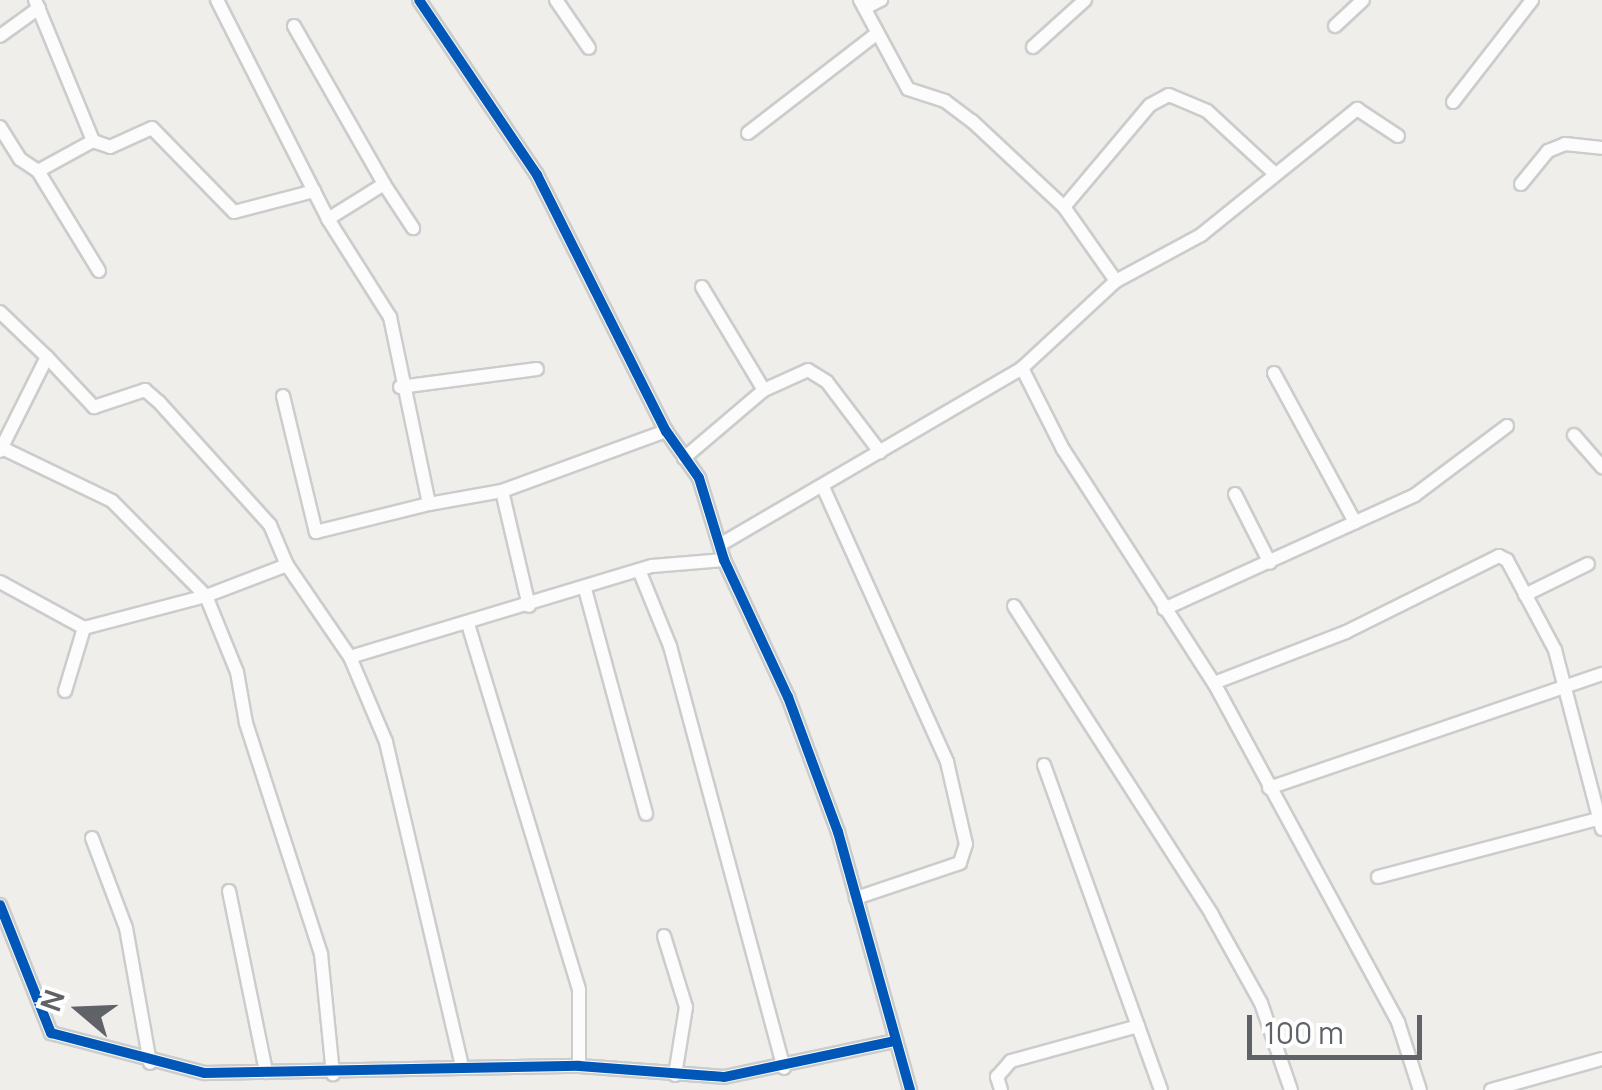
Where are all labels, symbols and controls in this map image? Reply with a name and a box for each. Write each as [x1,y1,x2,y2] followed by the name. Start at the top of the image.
[30,960,130,1060] north arrow
[30,985,73,1016] text: N
[1252,995,1427,1057] scale bar
[1264,1012,1344,1053] text: 100 m

